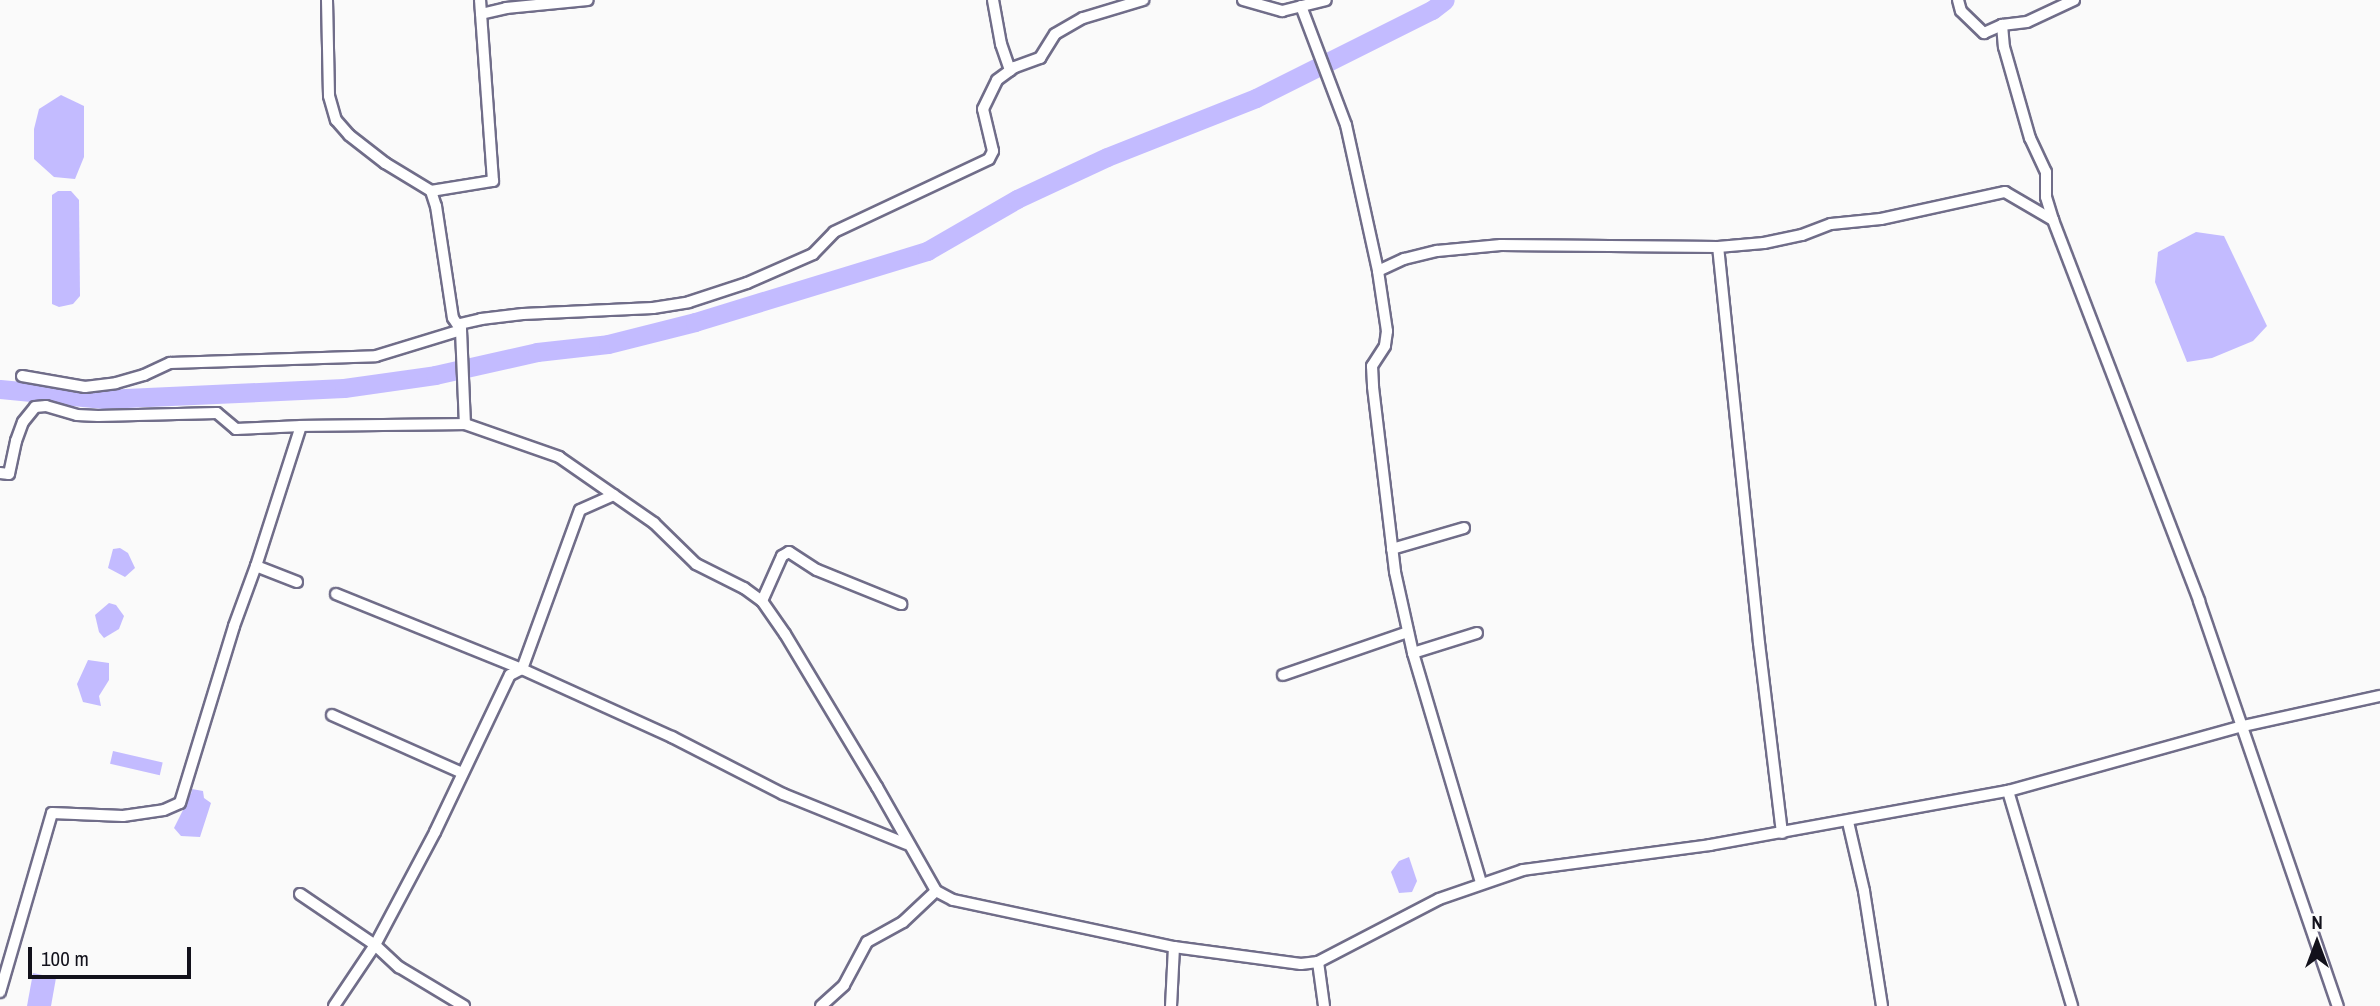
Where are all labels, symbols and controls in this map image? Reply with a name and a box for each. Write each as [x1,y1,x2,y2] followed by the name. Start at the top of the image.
[2282,908,2352,978] north arrow
[2311,909,2323,935] text: N
[32,932,194,976] scale bar
[41,944,89,973] text: 100 m

